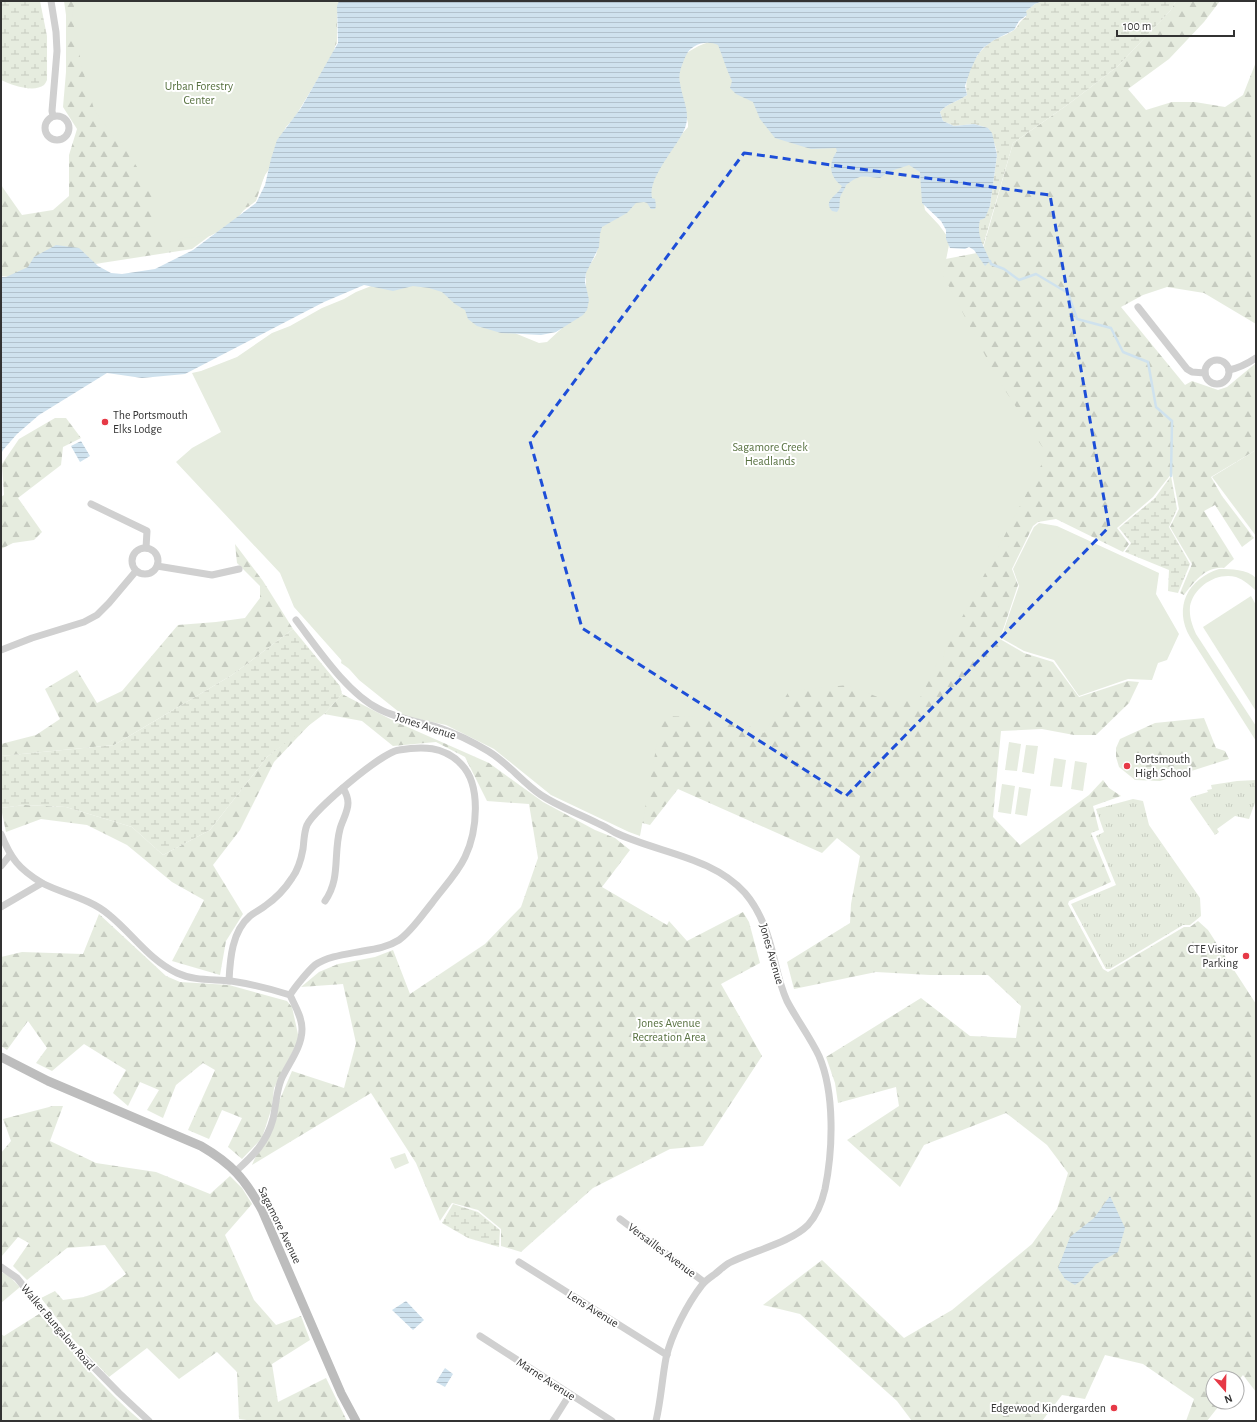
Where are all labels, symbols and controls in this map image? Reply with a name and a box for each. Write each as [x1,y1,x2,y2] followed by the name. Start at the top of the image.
[1117,12,1234,38] scale bar
[1123,20,1151,32] text: 100 m
[165,80,233,106] park label: Urban Forestry Center
[113,409,188,435] place label: The Portsmouth Elks Lodge
[100,417,110,427] marker: The Portsmouth Elks Lodge
[732,441,808,467] park label: Sagamore Creek Headlands
[394,711,458,741] street label: Jones Avenue
[1135,753,1191,779] place label: Portsmouth High School
[1122,761,1132,771] marker: Portsmouth High School
[758,922,786,986] street label: Jones Avenue
[1188,943,1238,969] place label: CTE Visitor Parking
[1241,951,1251,961] marker: CTE Visitor Parking
[632,1017,706,1043] park label: Jones Avenue Recreation Area
[256,1185,304,1265] street label: Sagamore Avenue
[626,1221,698,1279] street label: Versailles Avenue
[19,1282,97,1372] street label: Walker Bungalow Road
[565,1289,621,1329] street label: Lens Avenue
[514,1356,578,1402] street label: Marne Avenue
[1205,1370,1245,1410] north arrow
[1223,1392,1234,1405] text: N
[991,1402,1106,1414] place label: Edgewood Kindergarden
[1109,1403,1119,1413] marker: Edgewood Kindergarden

